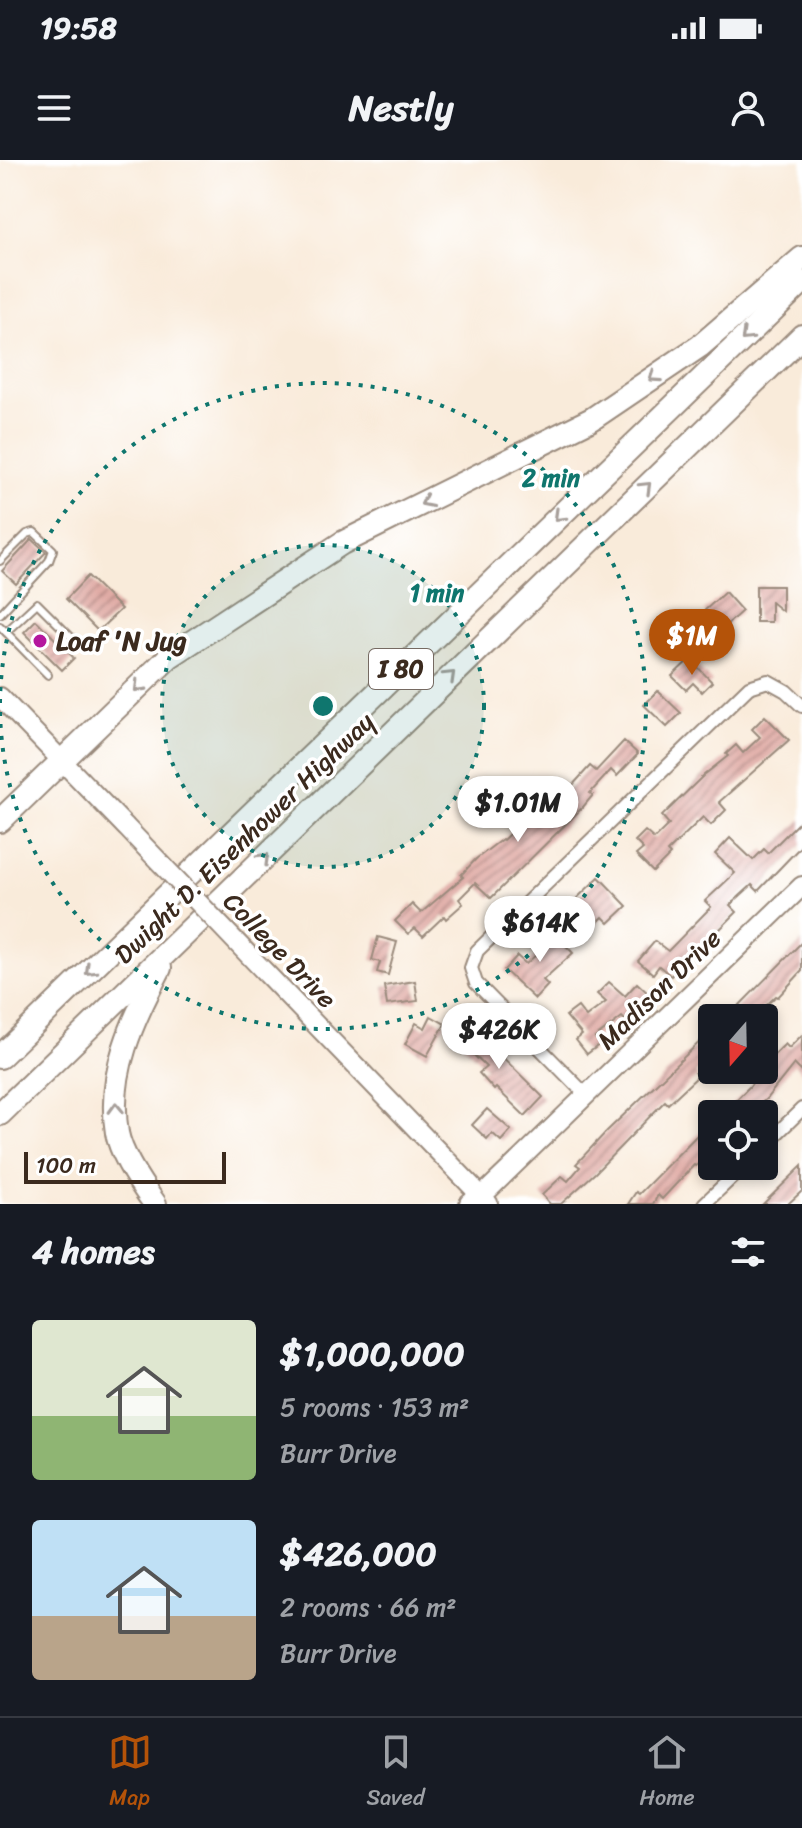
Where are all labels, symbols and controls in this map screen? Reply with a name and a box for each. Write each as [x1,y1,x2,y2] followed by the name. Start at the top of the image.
[40,1,117,55] text: 19:58
[349,76,453,140] text: Nestly
[32,86,76,130] icon: menu
[726,86,770,130] icon: person
[741,326,755,341] one-way arrow
[649,367,663,382] one-way arrow
[521,457,580,499] text: 2 min
[637,482,651,496] one-way arrow
[420,492,435,507] one-way arrow
[554,507,568,522] one-way arrow
[410,572,464,614] text: 1 min
[653,609,731,677] pin: $1M
[667,612,717,658] text: $1M
[56,618,187,664] place label: Loaf 'N Jug
[31,632,49,650] marker: Loaf 'N Jug
[369,649,433,689] road number: I 80
[441,671,455,686] one-way arrow
[134,678,148,692] one-way arrow
[309,692,337,720] centre of rings
[103,700,386,976] street label: Dwight D. Eisenhower Highway
[453,776,583,844] pin: $1.01M
[475,779,561,825] text: $1.01M
[255,853,269,867] one-way arrow
[212,880,348,1020] street label: College Drive
[484,896,596,964] pin: $614K
[502,899,578,945] text: $614K
[586,917,732,1061] street label: Madison Drive
[85,960,99,975] one-way arrow
[443,1003,555,1071] pin: $426K
[698,1004,778,1084] north arrow
[698,1004,778,1180] map controls
[459,1006,539,1052] text: $426K
[698,1100,778,1180] button: locate
[108,1101,125,1114] one-way arrow
[36,1146,96,1185] text: 100 m
[24,1148,226,1184] scale bar
[32,1222,155,1282] text: 4 homes
[726,1230,770,1274] icon: filters
[280,1324,465,1384] text: $1,000,000
[96,1352,192,1448] icon: home
[280,1384,469,1430] text: 5 rooms · 153 m²
[280,1430,396,1476] text: Burr Drive
[280,1524,437,1584] text: $426,000
[96,1552,192,1648] icon: home
[280,1584,456,1630] text: 2 rooms · 66 m²
[280,1630,396,1676] text: Burr Drive
[108,1730,152,1817] tab: Map
[367,1730,425,1817] tab: Saved
[640,1730,694,1817] tab: Home

